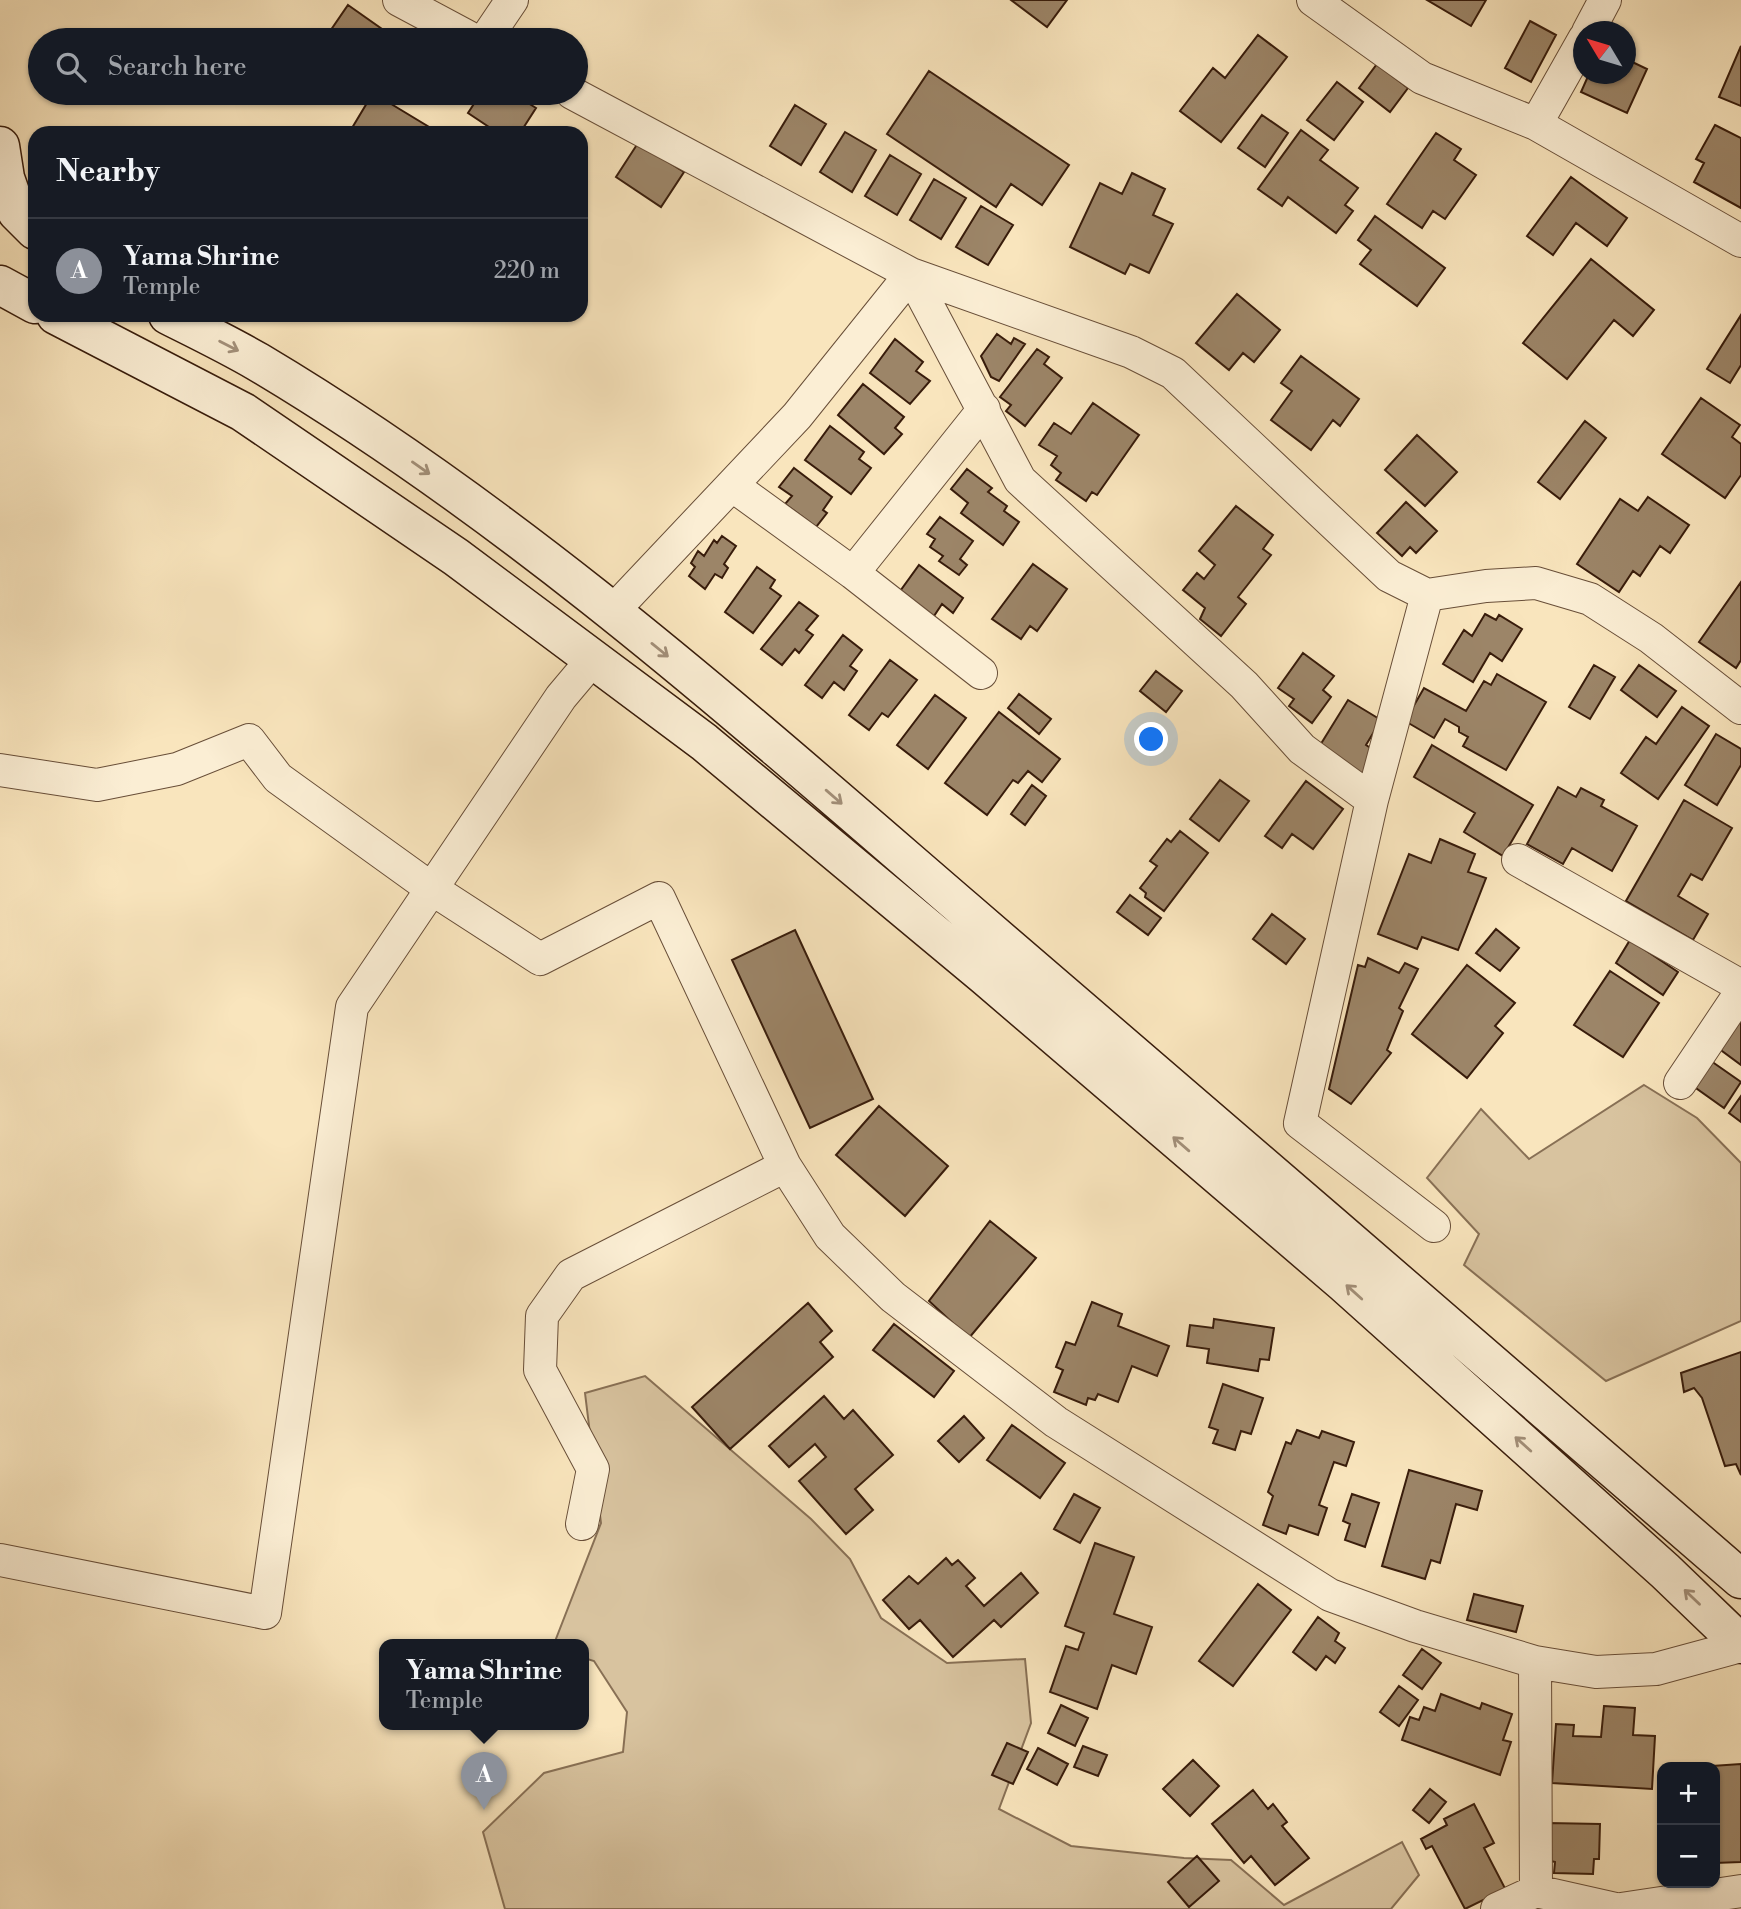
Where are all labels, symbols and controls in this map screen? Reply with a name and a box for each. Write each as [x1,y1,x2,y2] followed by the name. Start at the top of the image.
[1573,21,1636,84] north arrow
[28,28,588,105] search box
[52,48,90,86] icon: search
[108,51,247,83] text: Search here
[56,153,160,191] text: Nearby
[123,241,280,273] text: Yama Shrine
[71,257,87,285] text: A
[494,257,560,285] text: 220 m
[123,273,201,301] text: Temple
[218,340,239,354] one-way arrow
[411,461,430,475] one-way arrow
[651,642,669,658] one-way arrow
[1134,722,1168,756] your location
[825,789,843,805] one-way arrow
[1173,1136,1191,1152] one-way arrow
[1346,1284,1363,1301] one-way arrow
[1514,1436,1532,1452] one-way arrow
[1684,1588,1701,1605] one-way arrow
[379,1639,589,1730] popup
[406,1655,562,1687] text: Yama Shrine
[406,1687,483,1715] text: Temple
[461,1752,507,1810] pin: A
[1657,1762,1720,1888] map controls
[1657,1762,1720,1825] button: +
[1657,1825,1720,1888] button: −

